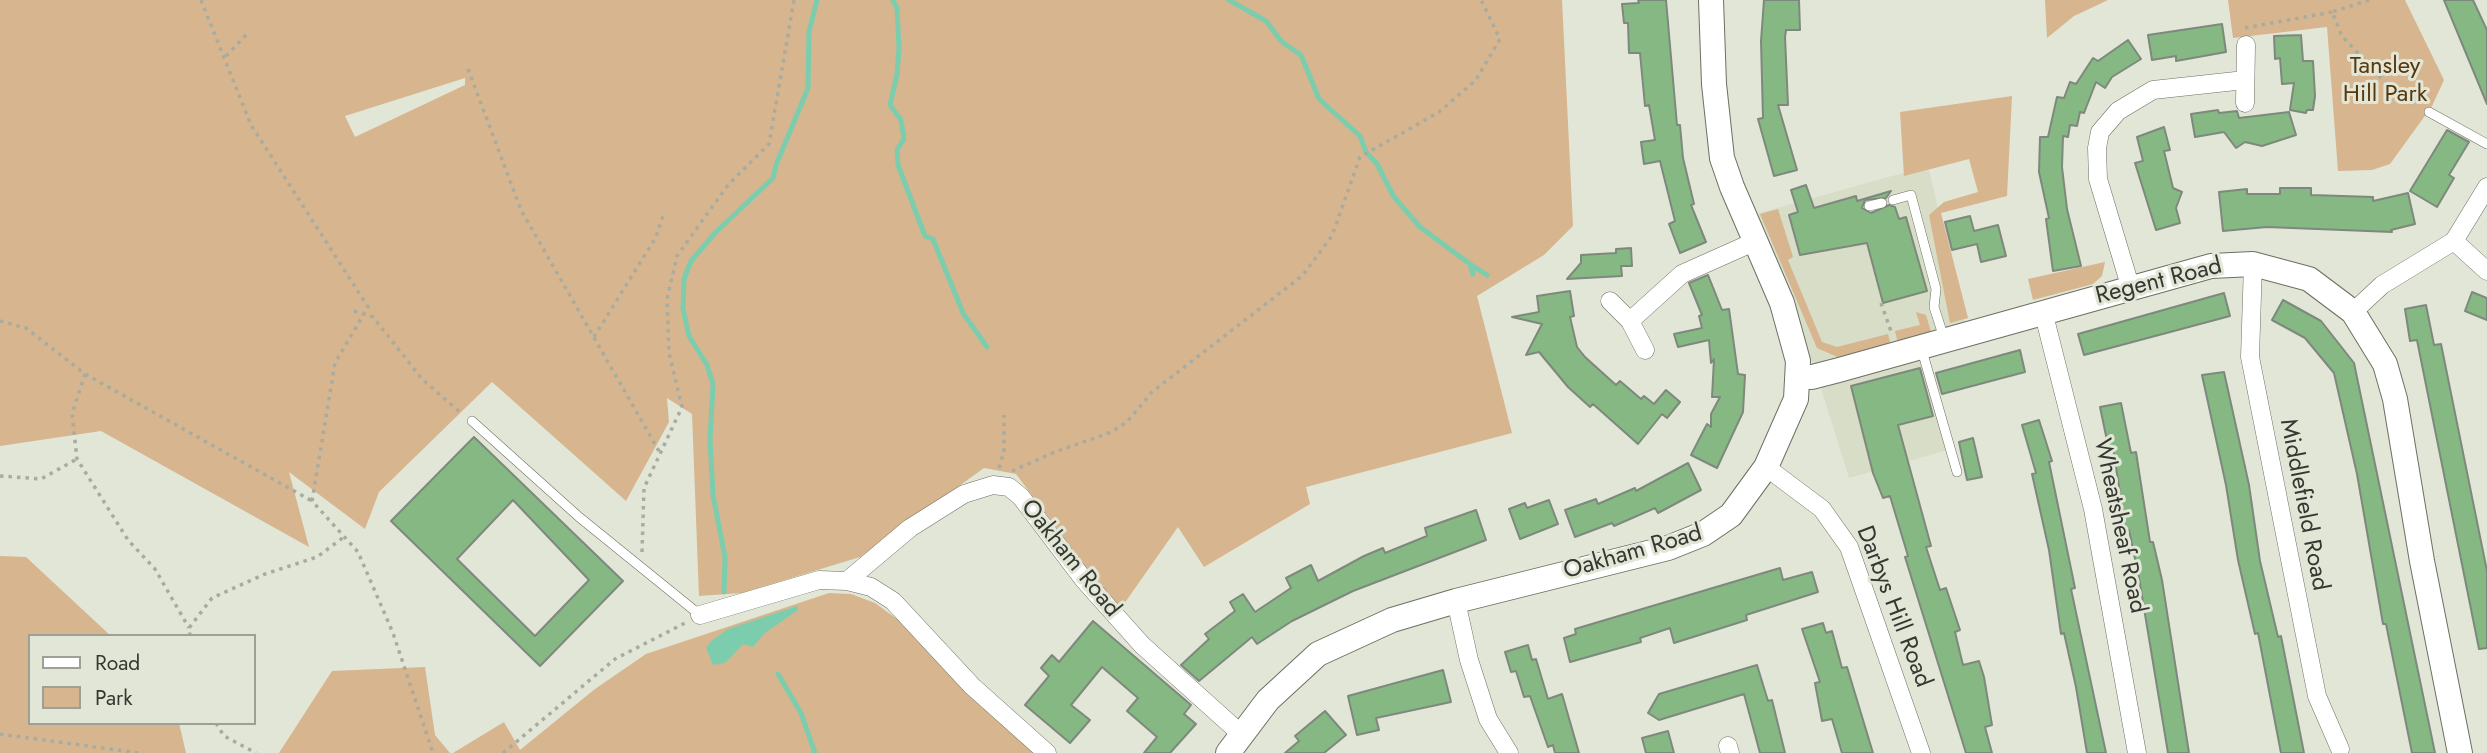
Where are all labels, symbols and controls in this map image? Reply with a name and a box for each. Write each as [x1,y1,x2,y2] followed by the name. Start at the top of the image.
[2343,53,2427,109] park label: Tansley Hill Park
[2093,252,2225,312] street label: Regent Road
[2272,417,2334,593] street label: Middlefield Road
[2086,436,2152,616] street label: Wheatsheaf Road
[1014,494,1126,624] street label: Oakham Road
[1560,519,1706,587] street label: Oakham Road
[1849,522,1937,692] street label: Darbys Hill Road
[28,634,256,725] legend
[95,648,140,678] text: Road
[95,683,132,713] text: Park

